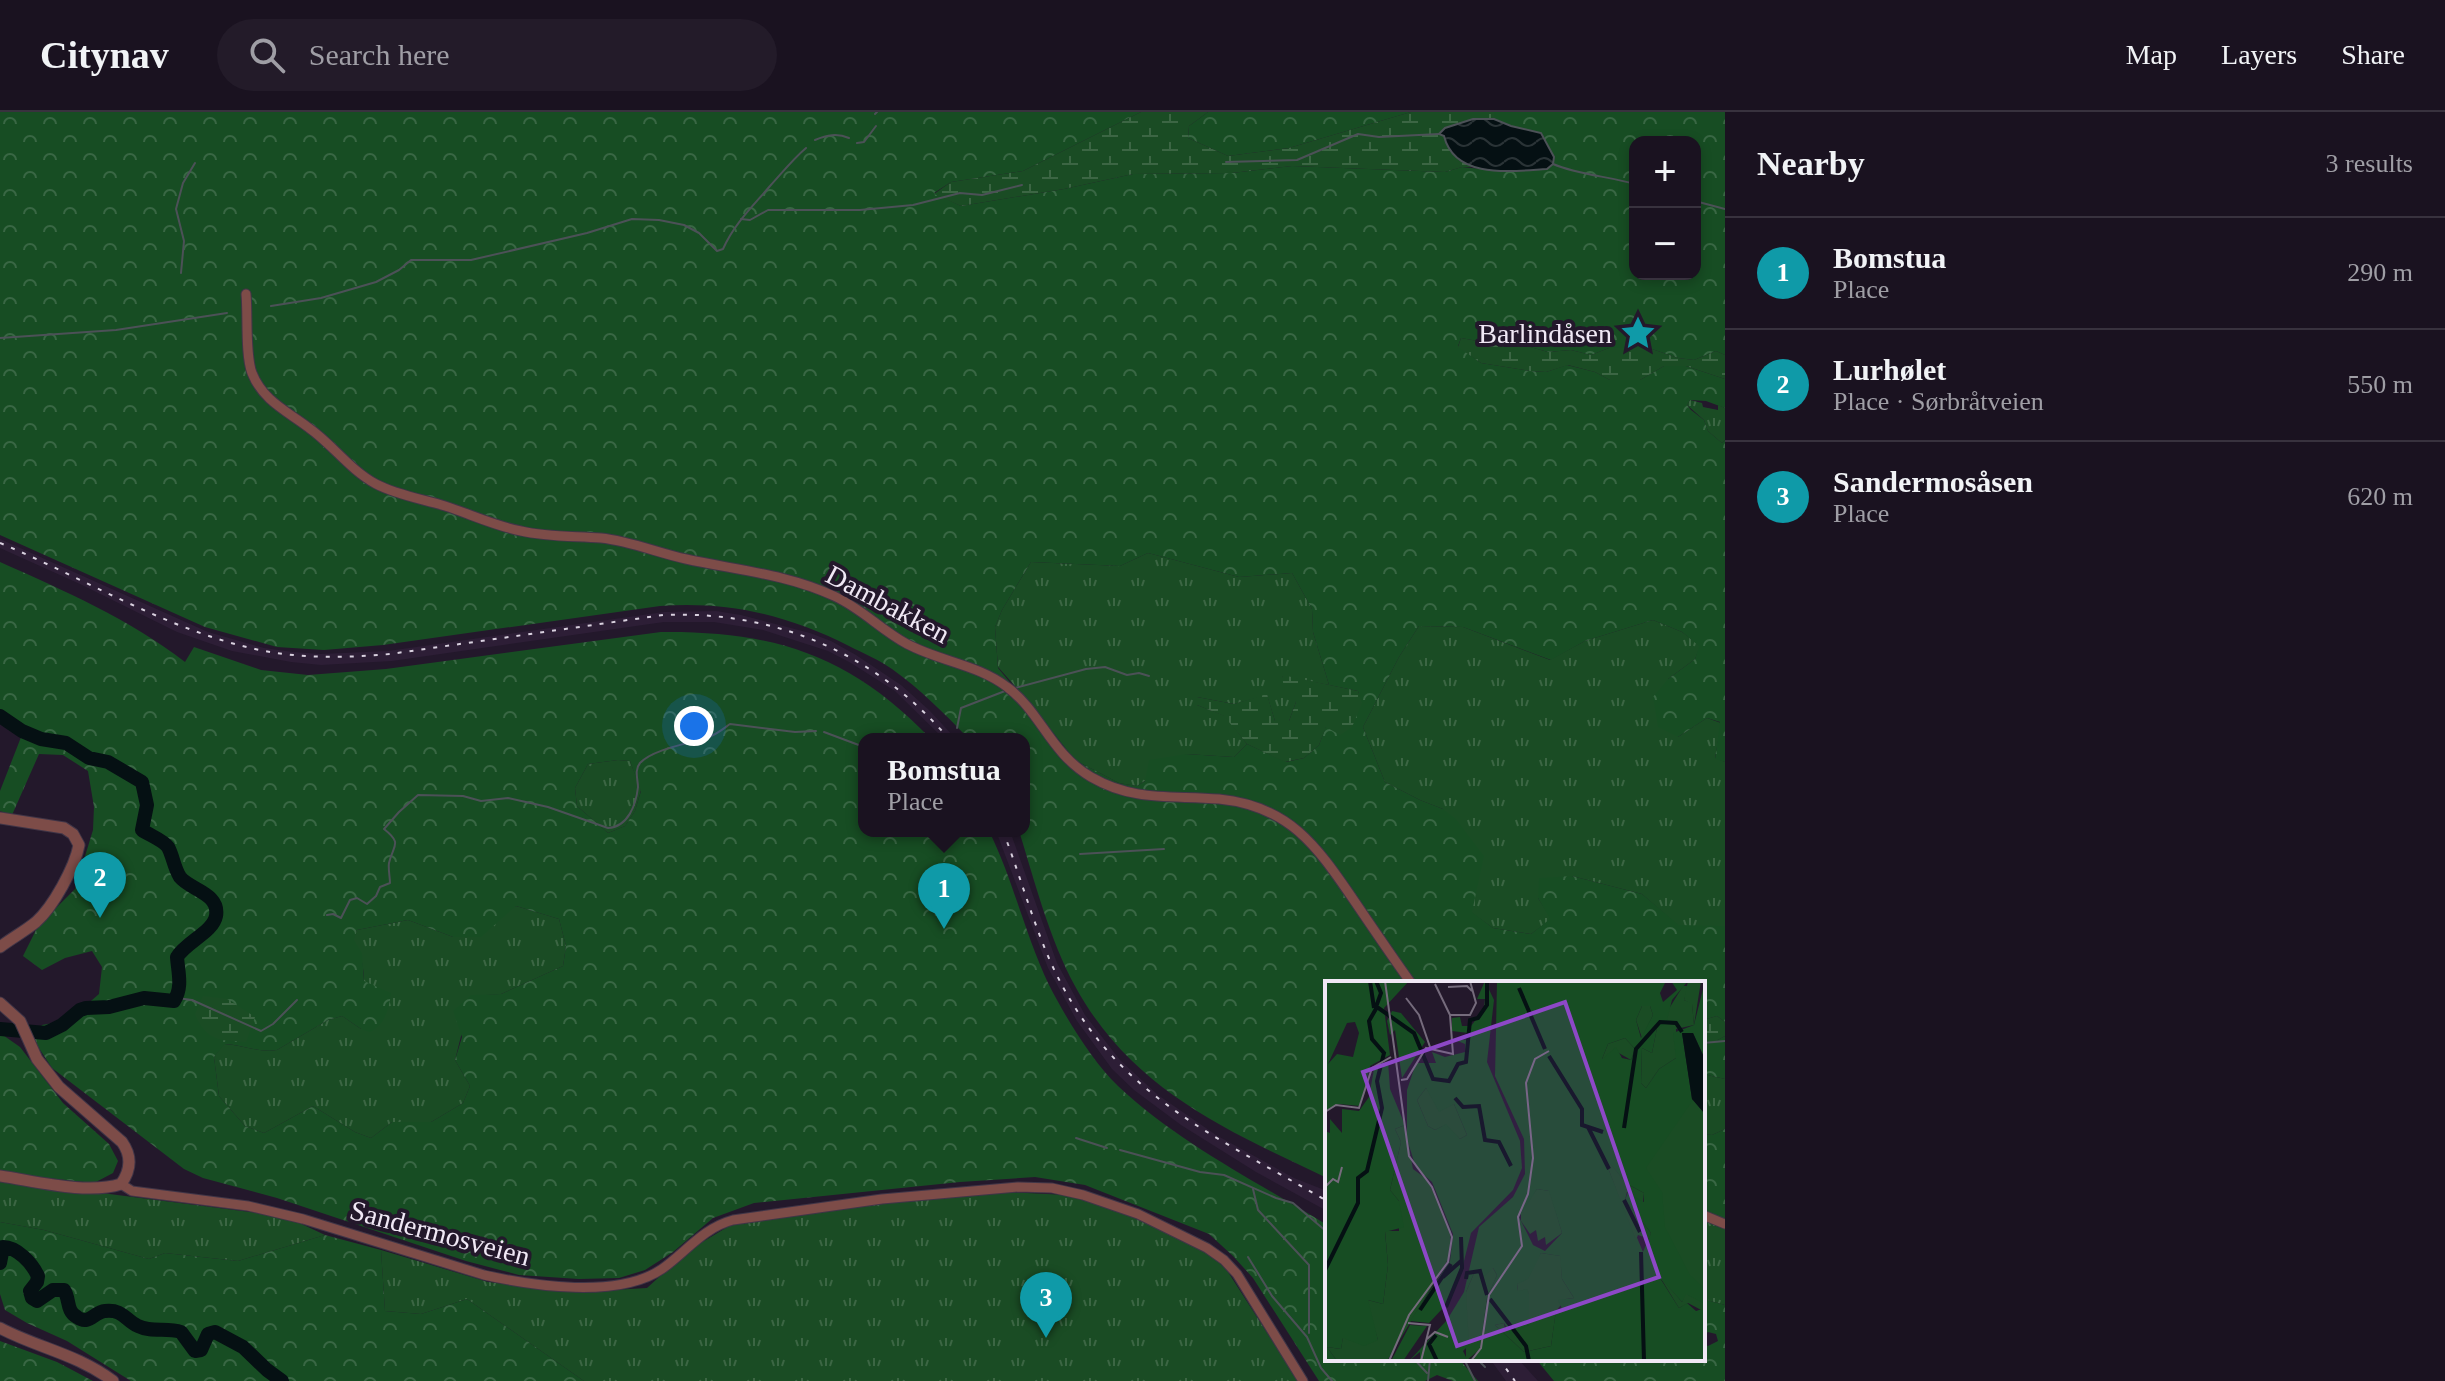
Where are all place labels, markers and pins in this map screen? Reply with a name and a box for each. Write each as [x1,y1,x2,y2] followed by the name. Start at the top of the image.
[1619,314,1657,352] place icon: Barlindåsen
[1478,318,1612,349] place label: Barlindåsen
[74,852,126,918] pin: 2
[918,863,970,929] pin: 1
[1020,1272,1072,1338] pin: 3

